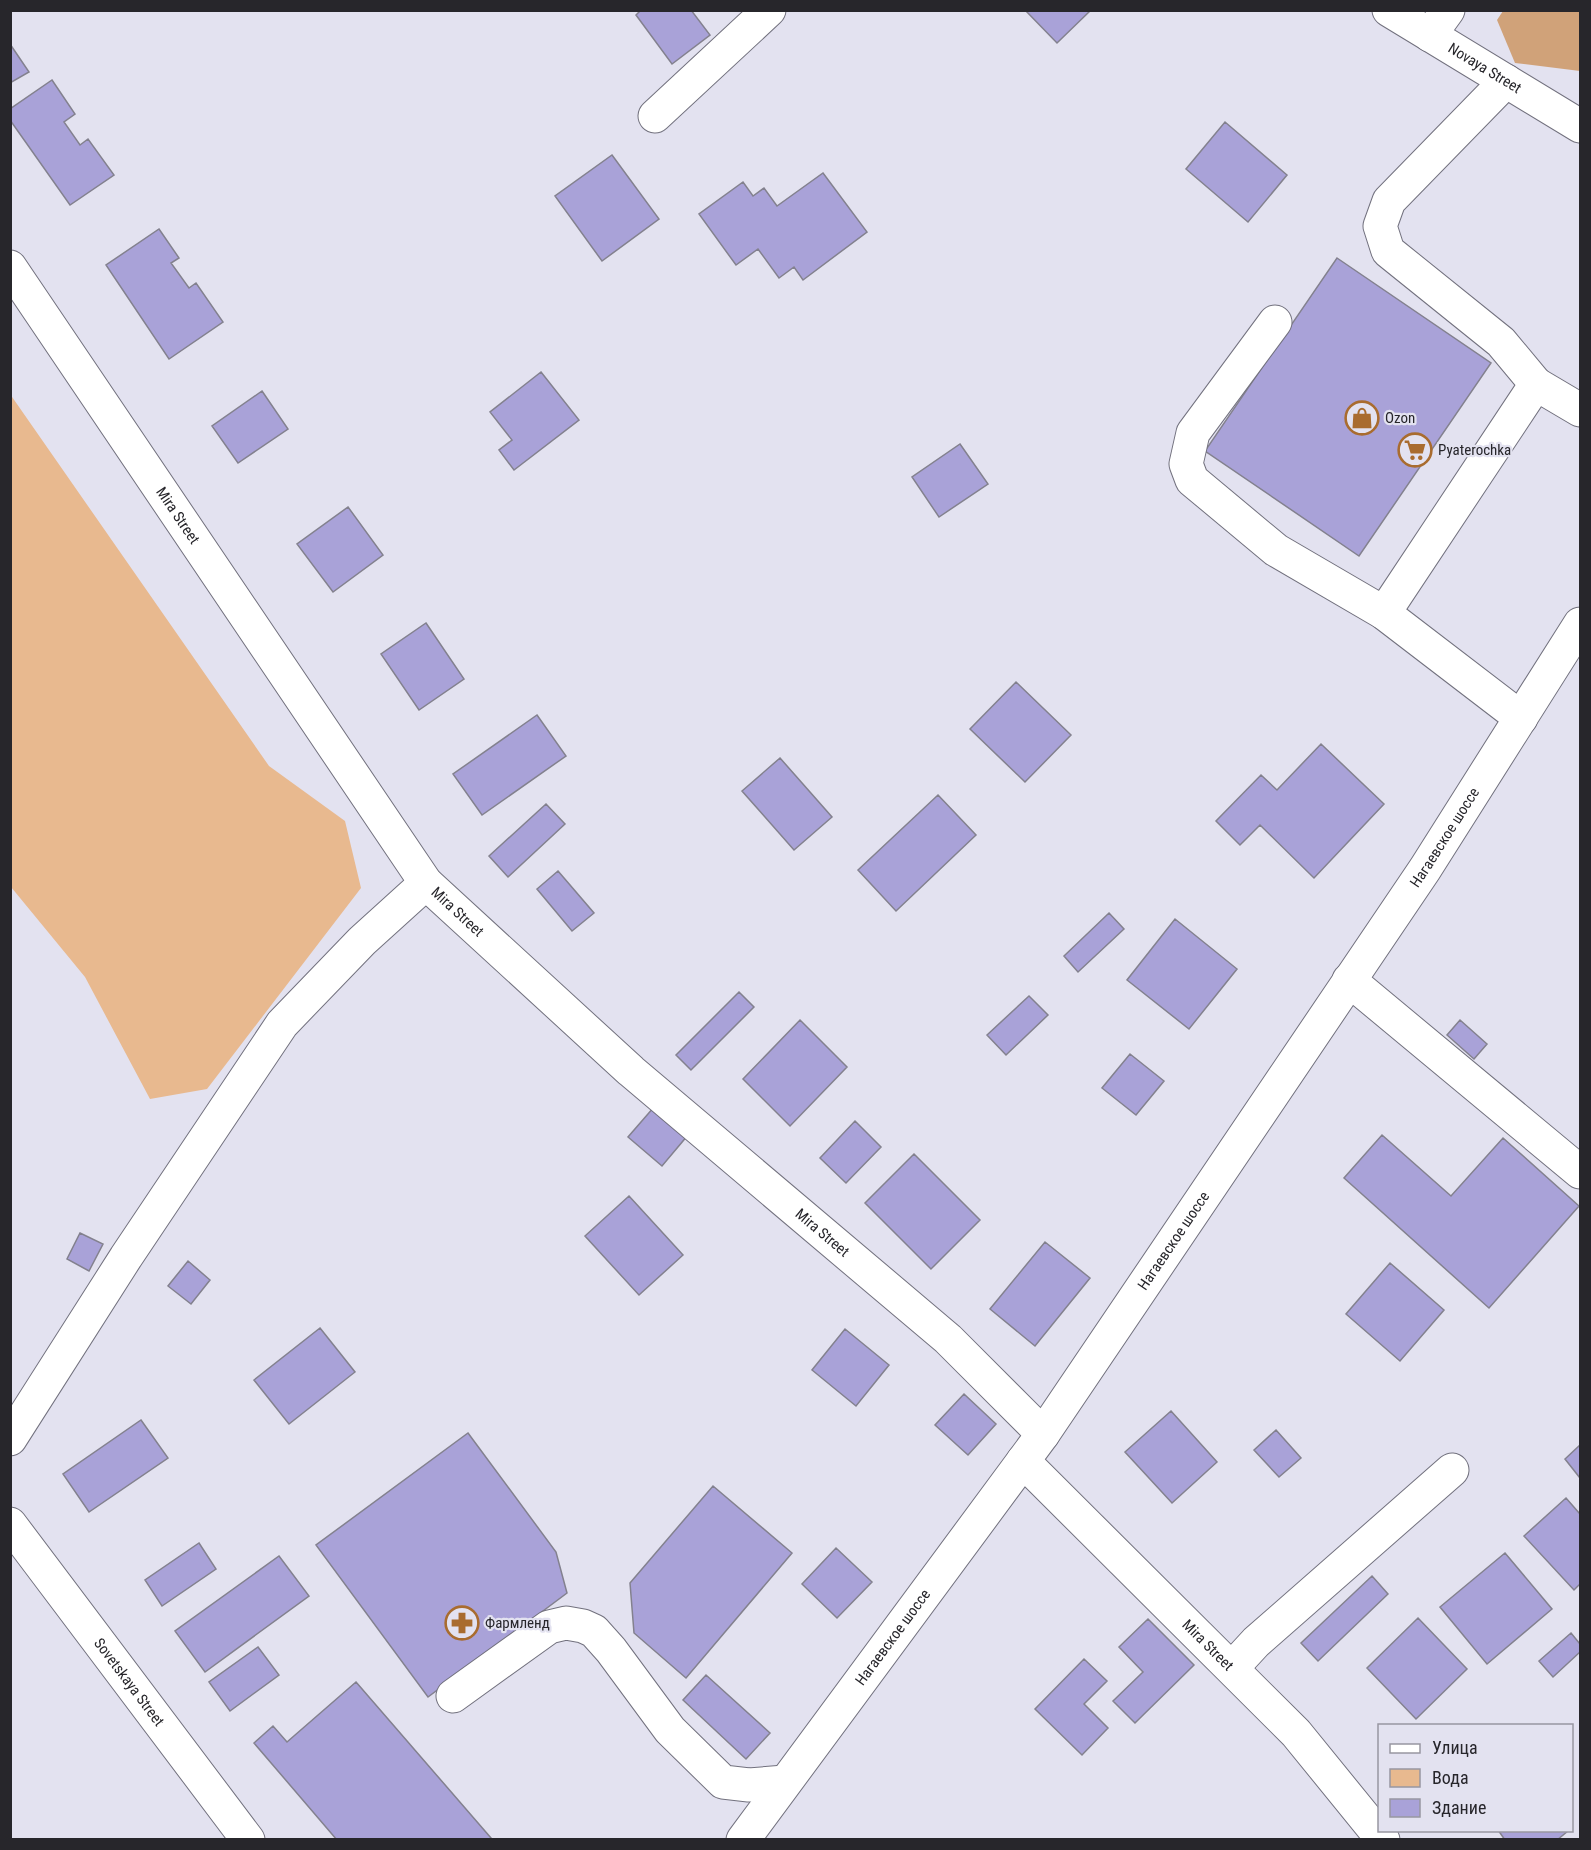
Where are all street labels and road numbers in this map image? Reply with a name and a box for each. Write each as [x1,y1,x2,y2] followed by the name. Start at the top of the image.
[1445,39,1524,97] street label: Novaya Street
[152,484,204,548] street label: Mira Street
[1406,784,1483,891] street label: Нагаевское шоссе
[427,883,487,940] street label: Mira Street
[1134,1188,1213,1293] street label: Нагаевское шоссе
[792,1205,853,1261] street label: Mira Street
[851,1586,934,1689] street label: Нагаевское шоссе
[1179,1616,1237,1674] street label: Mira Street
[90,1635,168,1730] street label: Sovetskaya Street

